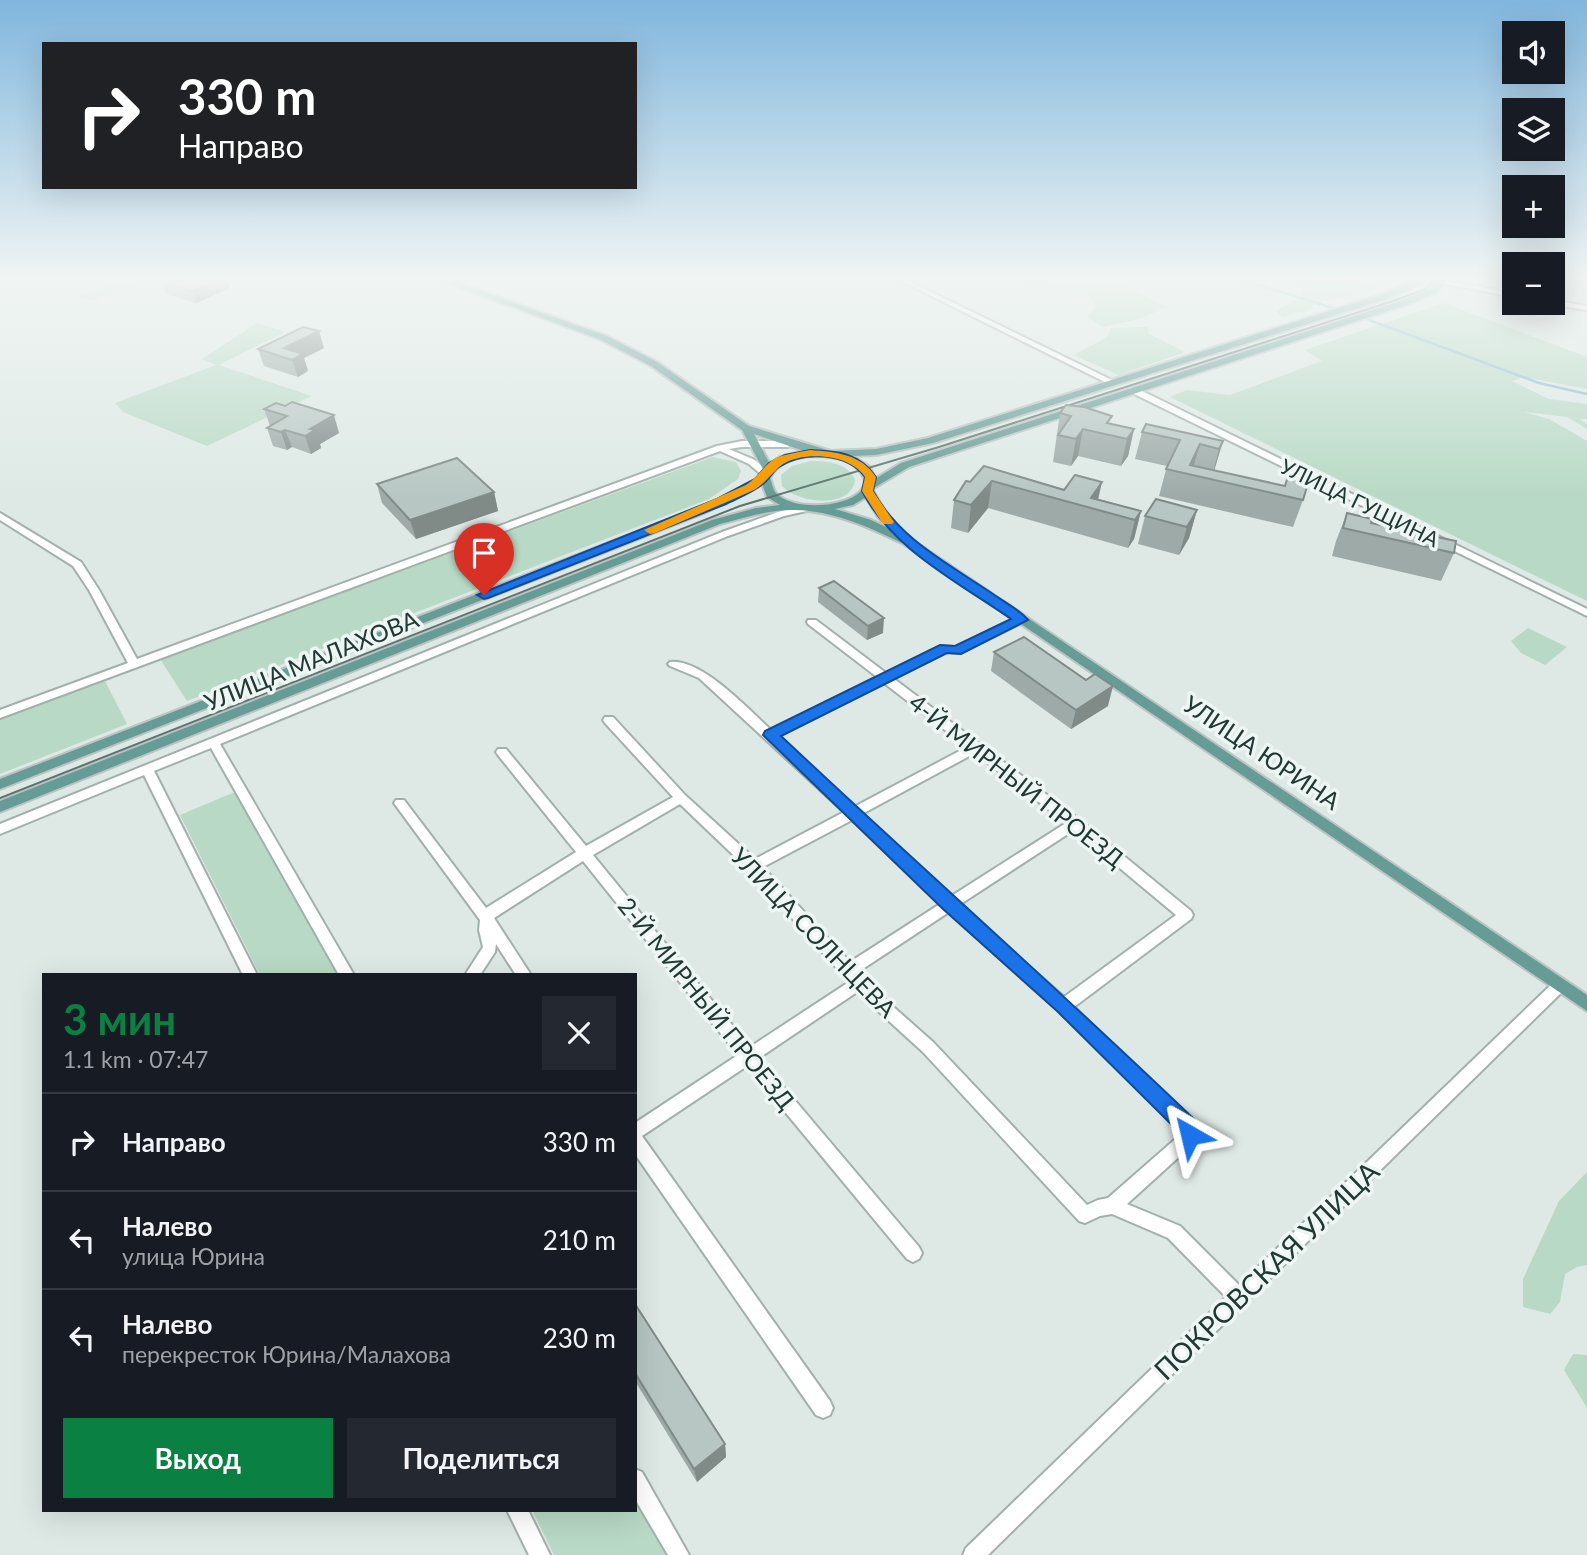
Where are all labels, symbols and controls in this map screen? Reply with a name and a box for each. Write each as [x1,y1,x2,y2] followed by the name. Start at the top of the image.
[1502,21,1565,315] map controls
[1502,21,1565,84] button: sound
[178,67,316,125] text: 330 m
[63,70,154,161] icon: right
[1502,98,1565,161] button: layers
[178,126,304,165] text: Направо
[1502,175,1565,238] button: +
[1502,252,1565,315] button: −
[1277,453,1444,552] street label: УЛИЦА ГУЩИНА
[454,523,514,595] pin
[465,534,503,572] icon: arrive
[200,603,423,716] street label: УЛИЦА МАЛАХОВА
[904,687,1130,873] street label: 4-Й МИРНЫЙ ПРОЕЗД
[1178,689,1347,816] street label: УЛИЦА ЮРИНА
[726,841,903,1023] street label: УЛИЦА СОЛНЦЕВА
[613,891,802,1115] street label: 2-Й МИРНЫЙ ПРОЕЗД
[63,994,176,1044] text: 3 мин
[542,996,616,1070] button: close
[63,1045,208,1073] text: 1.1 km · 07:47
[1153,1098,1227,1172] position arrow
[63,1123,101,1161] icon: right
[122,1126,226,1158] text: Направо
[543,1126,616,1158] text: 330 m
[1146,1154,1386,1386] street label: ПОКРОВСКАЯ УЛИЦА
[122,1210,212,1242] text: Налево
[63,1221,101,1259] icon: left
[543,1224,616,1256] text: 210 m
[122,1242,265,1270] text: улица Юрина
[122,1308,212,1340] text: Налево
[63,1319,101,1357] icon: left
[543,1322,616,1354] text: 230 m
[122,1340,451,1368] text: перекресток Юрина/Малахова
[63,1418,333,1498] button: Выход
[347,1418,616,1498] button: Поделиться

